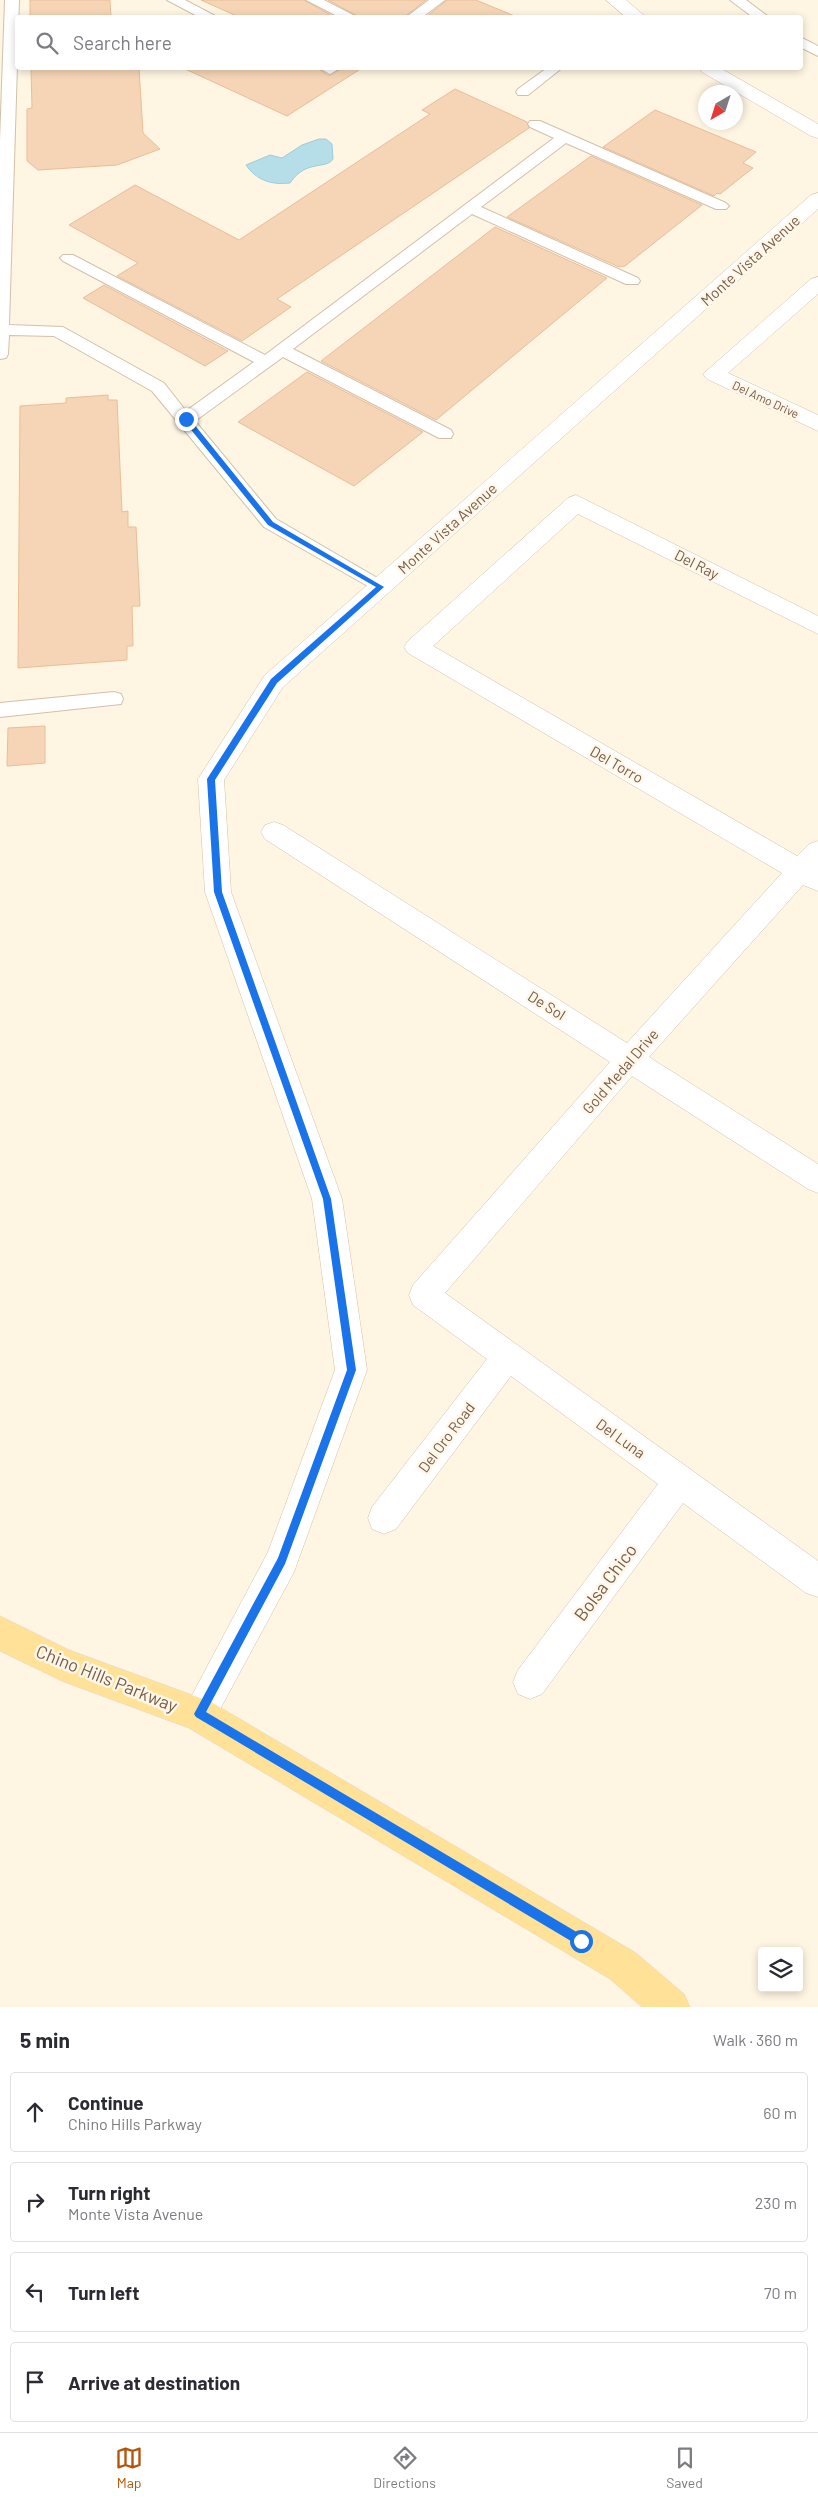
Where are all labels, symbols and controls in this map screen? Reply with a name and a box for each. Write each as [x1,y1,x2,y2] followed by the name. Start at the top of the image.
[15,15,803,70] search box
[33,29,61,57] icon: search
[73,31,172,54] text: Search here
[698,85,743,130] north arrow
[697,211,803,309] street label: Monte Vista Avenue
[731,377,801,421] street label: Del Amo Drive
[175,408,198,431] route end
[394,479,500,577] street label: Monte Vista Avenue
[672,545,722,583] street label: Del Ray
[587,742,647,786] street label: Del Torro
[525,987,569,1023] street label: De Sol
[578,1025,662,1117] street label: Gold Medal Drive
[414,1399,478,1475] street label: Del Oro Road
[593,1414,649,1462] street label: Del Luna
[569,1539,641,1625] street label: Bolsa Chico
[33,1640,181,1716] street label: Chino Hills Parkway
[570,1930,593,1953] route start
[758,1947,803,1992] map controls
[758,1947,803,1992] button: layers
[20,2027,70,2052] text: 5 min
[713,2030,798,2049] text: Walk · 360 m
[68,2091,144,2114] text: Continue
[21,2098,49,2126] icon: ahead
[763,2103,797,2122] text: 60 m
[68,2114,202,2133] text: Chino Hills Parkway
[68,2181,150,2204] text: Turn right
[21,2188,49,2216] icon: right
[755,2193,797,2212] text: 230 m
[68,2204,203,2223] text: Monte Vista Avenue
[21,2278,49,2306] icon: left
[68,2281,139,2304] text: Turn left
[764,2283,797,2302] text: 70 m
[21,2368,49,2396] icon: arrive
[68,2371,240,2394] text: Arrive at destination
[115,2444,143,2491] tab: Map
[373,2444,436,2491] tab: Directions
[666,2444,703,2491] tab: Saved

